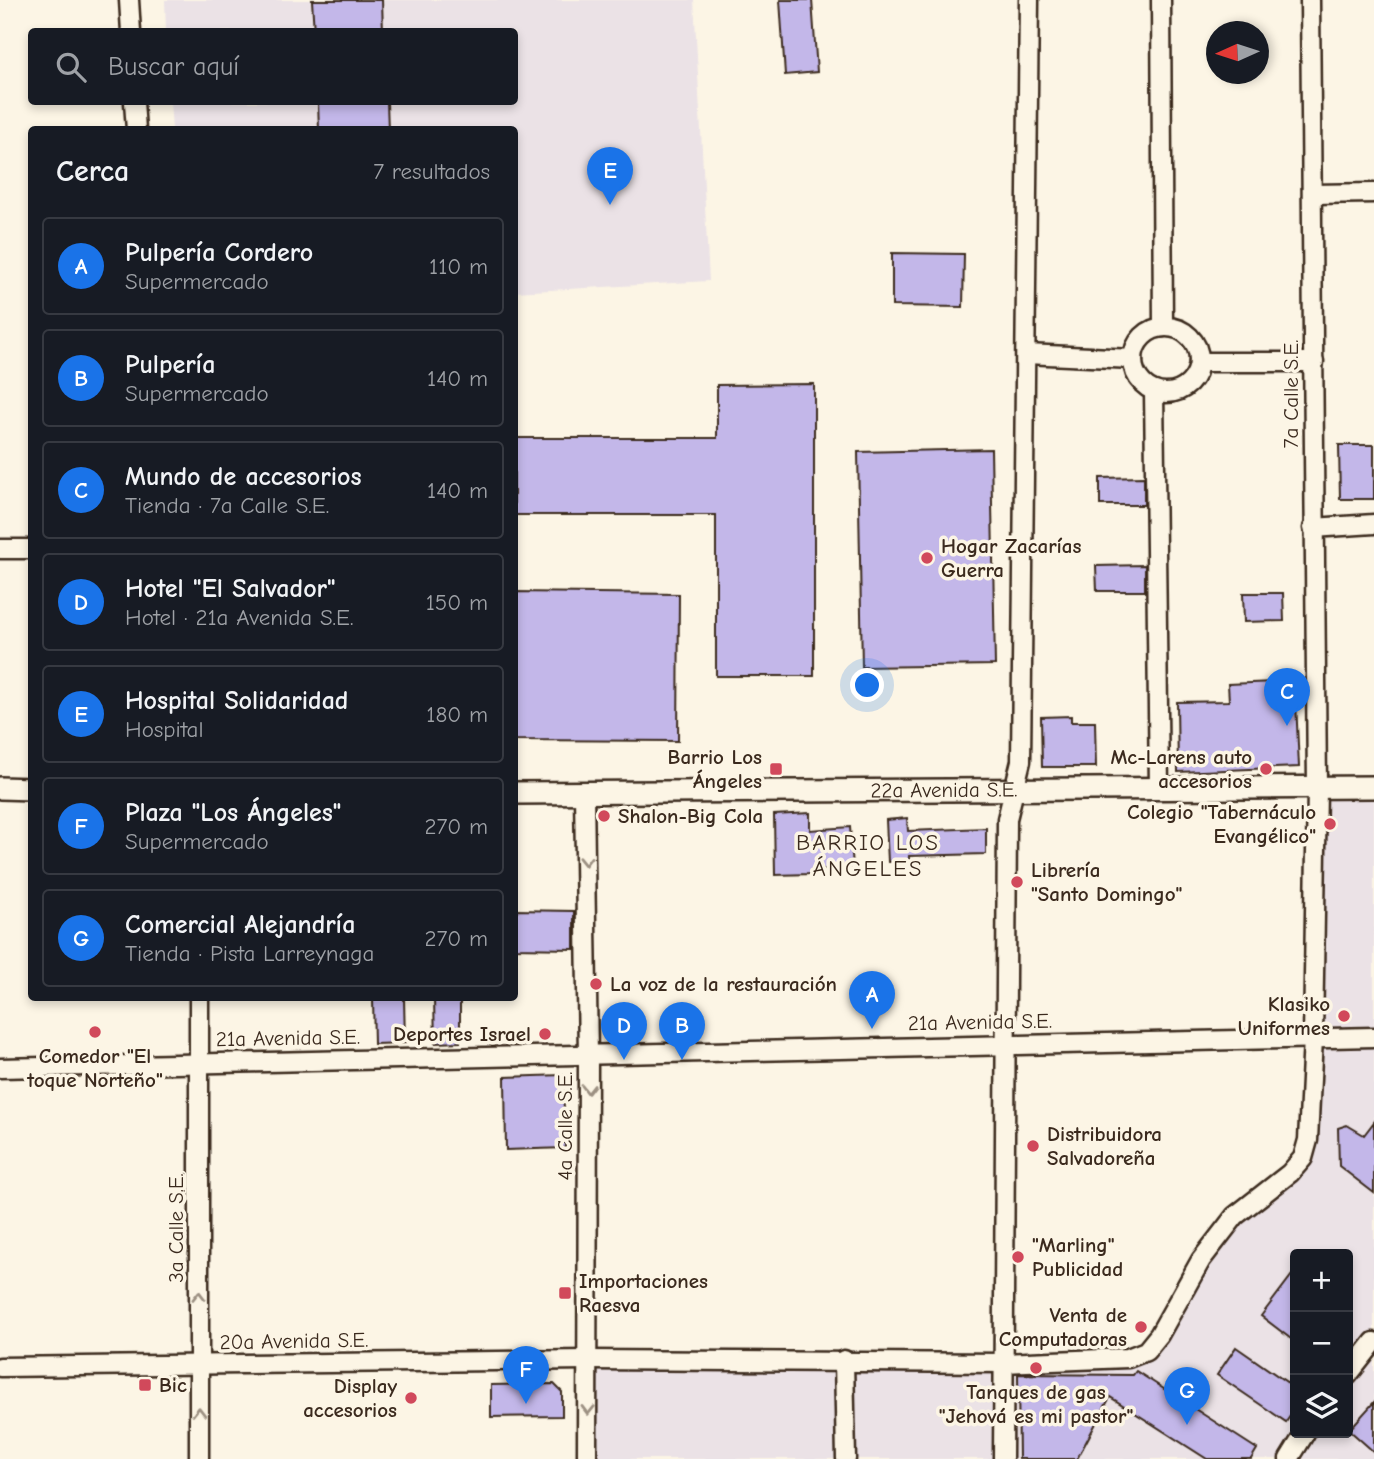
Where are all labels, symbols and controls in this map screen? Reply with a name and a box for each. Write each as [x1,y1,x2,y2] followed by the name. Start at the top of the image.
[1206,21,1269,84] north arrow
[28,28,518,105] search box
[52,48,90,86] icon: search
[108,52,239,82] text: Buscar aquí
[587,147,633,205] pin: E
[56,154,129,189] text: Cerca
[373,158,490,185] text: 7 resultados
[125,238,313,268] text: Pulpería Cordero
[75,253,87,280] text: A
[429,253,488,280] text: 110 m
[125,268,269,295] text: Supermercado
[1279,340,1303,448] street label: 7a Calle S.E.
[125,350,215,380] text: Pulpería
[74,365,88,392] text: B
[427,365,488,392] text: 140 m
[125,380,269,407] text: Supermercado
[125,462,362,492] text: Mundo de accesorios
[74,477,88,504] text: C
[427,477,488,504] text: 140 m
[125,492,329,519] text: Tienda · 7a Calle S.E.
[941,534,1082,582] place label: Hogar Zacarías Guerra
[919,550,935,566] marker: Hogar Zacarías Guerra
[125,574,336,604] text: Hotel "El Salvador"
[74,589,88,616] text: D
[426,589,488,616] text: 150 m
[125,604,353,631] text: Hotel · 21a Avenida S.E.
[850,668,884,702] your location
[1264,668,1310,726] pin: C
[125,686,348,716] text: Hospital Solidaridad
[74,701,88,728] text: E
[426,701,488,728] text: 180 m
[125,716,203,743] text: Hospital
[668,745,762,793] place label: Barrio Los Ángeles
[1110,745,1252,793] place label: Mc-Larens auto accesorios
[768,761,784,777] marker: Barrio Los Ángeles
[1258,761,1274,777] marker: Mc-Larens auto accesorios
[870,777,1018,803] street label: 22a Avenida S.E.
[125,798,341,828] text: Plaza "Los Ángeles"
[1127,800,1316,848] place label: Colegio "Tabernáculo Evangélico"
[618,804,763,828] place label: Shalon-Big Cola
[596,808,612,824] marker: Shalon-Big Cola
[74,813,88,840] text: F
[424,813,488,840] text: 270 m
[1322,816,1338,832] marker: Colegio "Tabernáculo Evangélico"
[125,828,269,855] text: Supermercado
[796,829,940,882] district label: BARRIO LOS ÁNGELES
[577,856,593,867] one-way arrow
[1031,858,1182,906] place label: Librería "Santo Domingo"
[1009,874,1025,890] marker: Librería "Santo Domingo"
[125,910,355,940] text: Comercial Alejandría
[73,925,89,952] text: G
[424,925,488,952] text: 270 m
[125,940,374,967] text: Tienda · Pista Larreynaga
[849,971,895,1029] pin: A
[610,972,837,996] place label: La voz de la restauración
[588,976,604,992] marker: La voz de la restauración
[1238,992,1330,1040] place label: Klasiko Uniformes
[601,1002,647,1060] pin: D
[659,1002,705,1060] pin: B
[1336,1008,1352,1024] marker: Klasiko Uniformes
[908,1009,1052,1035] street label: 21a Avenida S.E.
[393,1022,531,1046] place label: Deportes Israel
[87,1024,103,1040] marker: Comedor "El toque Norteño"
[216,1025,360,1051] street label: 21a Avenida S.E.
[537,1026,553,1042] marker: Deportes Israel
[26,1044,163,1092] place label: Comedor "El toque Norteño"
[553,1071,577,1181] street label: 4a Calle S.E.
[580,1084,596,1094] one-way arrow
[1047,1122,1162,1170] place label: Distribuidora Salvadoreña
[1025,1138,1041,1154] marker: Distribuidora Salvadoreña
[164,1173,188,1283] street label: 3a Calle S.E.
[1032,1233,1123,1281] place label: "Marling" Publicidad
[1010,1249,1026,1265] marker: "Marling" Publicidad
[1290,1249,1353,1438] map controls
[1290,1249,1353,1312] button: +
[579,1269,708,1317] place label: Importaciones Raesva
[557,1285,573,1301] marker: Importaciones Raesva
[191,1290,207,1301] one-way arrow
[999,1303,1127,1351] place label: Venta de Computadoras
[1290,1312,1353,1375] button: −
[1133,1319,1149,1335] marker: Venta de Computadoras
[219,1328,369,1354] street label: 20a Avenida S.E.
[503,1346,549,1404] pin: F
[1028,1360,1044,1376] marker: Tanques de gas "Jehová es mi pastor"
[1164,1367,1210,1425] pin: G
[159,1373,187,1397] place label: Bic
[303,1374,397,1422] place label: Display accesorios
[1290,1375,1353,1438] button: layers
[137,1377,153,1393] marker: Bic
[939,1380,1133,1428] place label: Tanques de gas "Jehová es mi pastor"
[403,1390,419,1406] marker: Display accesorios
[580,1405,596,1415] one-way arrow
[191,1406,207,1416] one-way arrow

